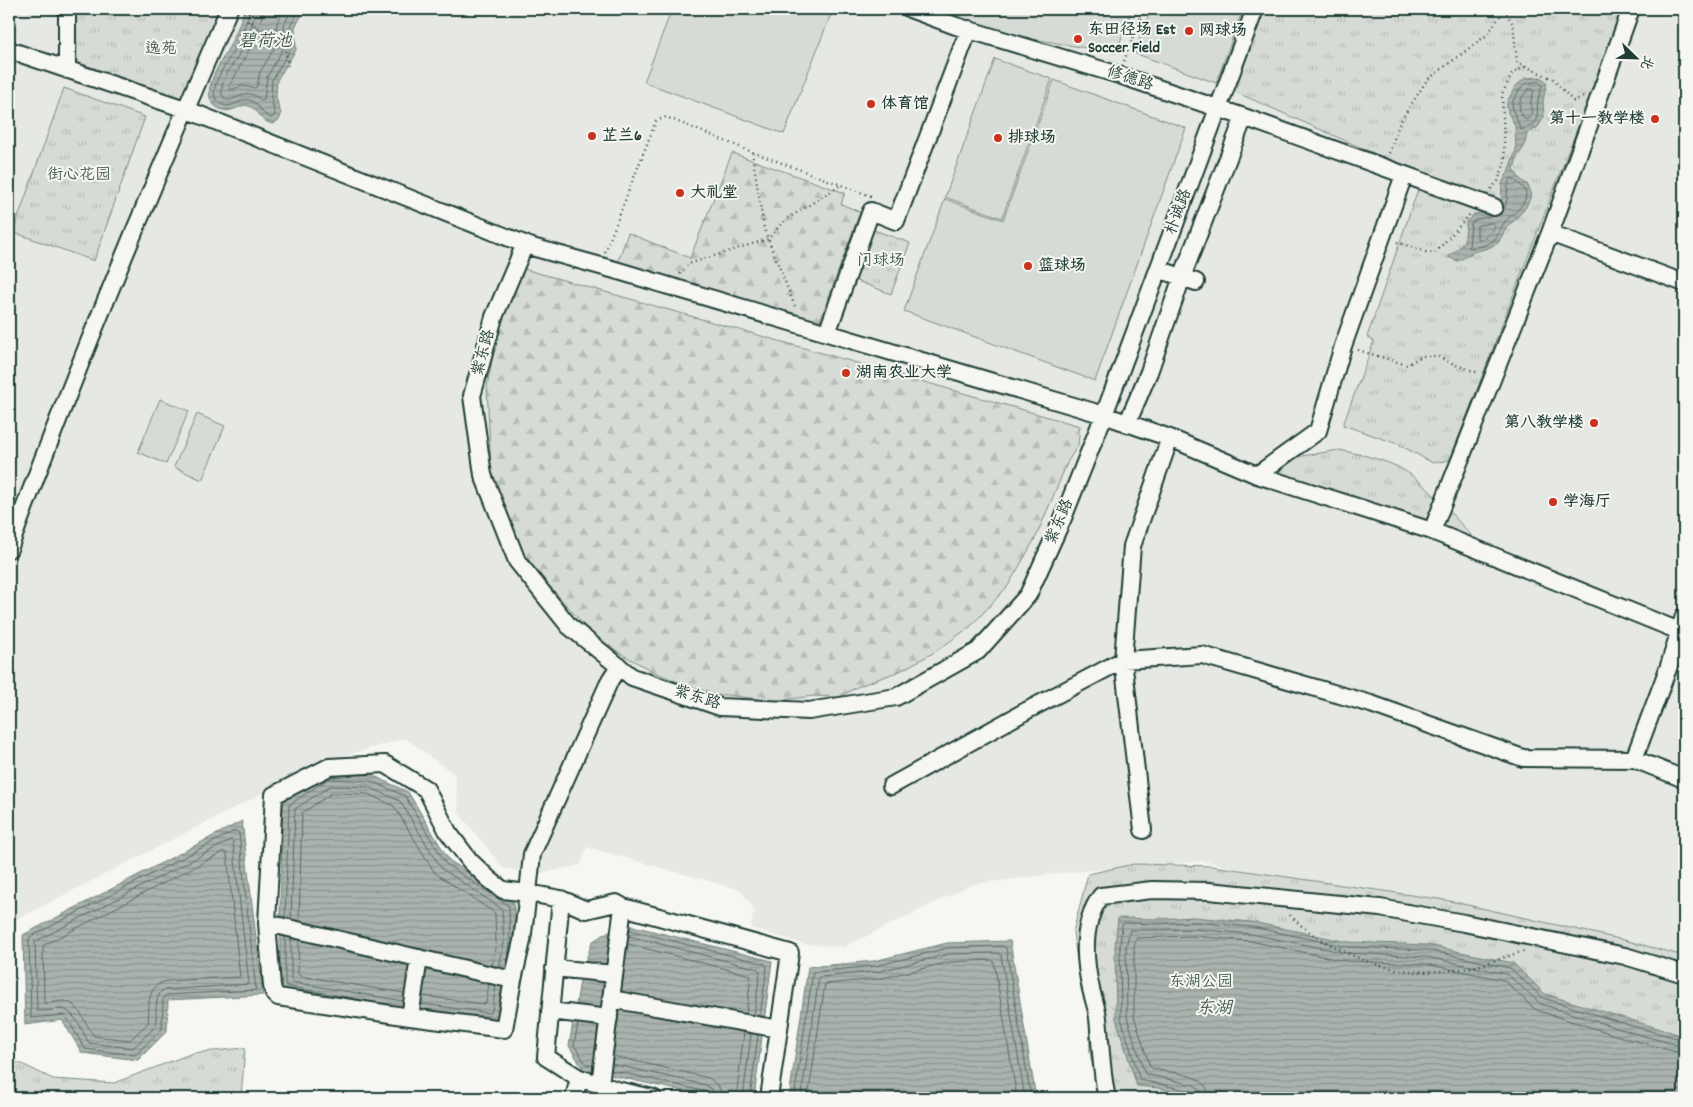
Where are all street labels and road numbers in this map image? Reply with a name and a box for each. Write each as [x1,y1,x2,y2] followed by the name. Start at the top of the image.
[1104,61,1156,97] street label: 修德路
[1160,186,1198,238] street label: 朴诚路
[467,327,501,379] street label: 紫东路
[1040,495,1080,549] street label: 紫东路
[671,680,723,716] street label: 紫东路

